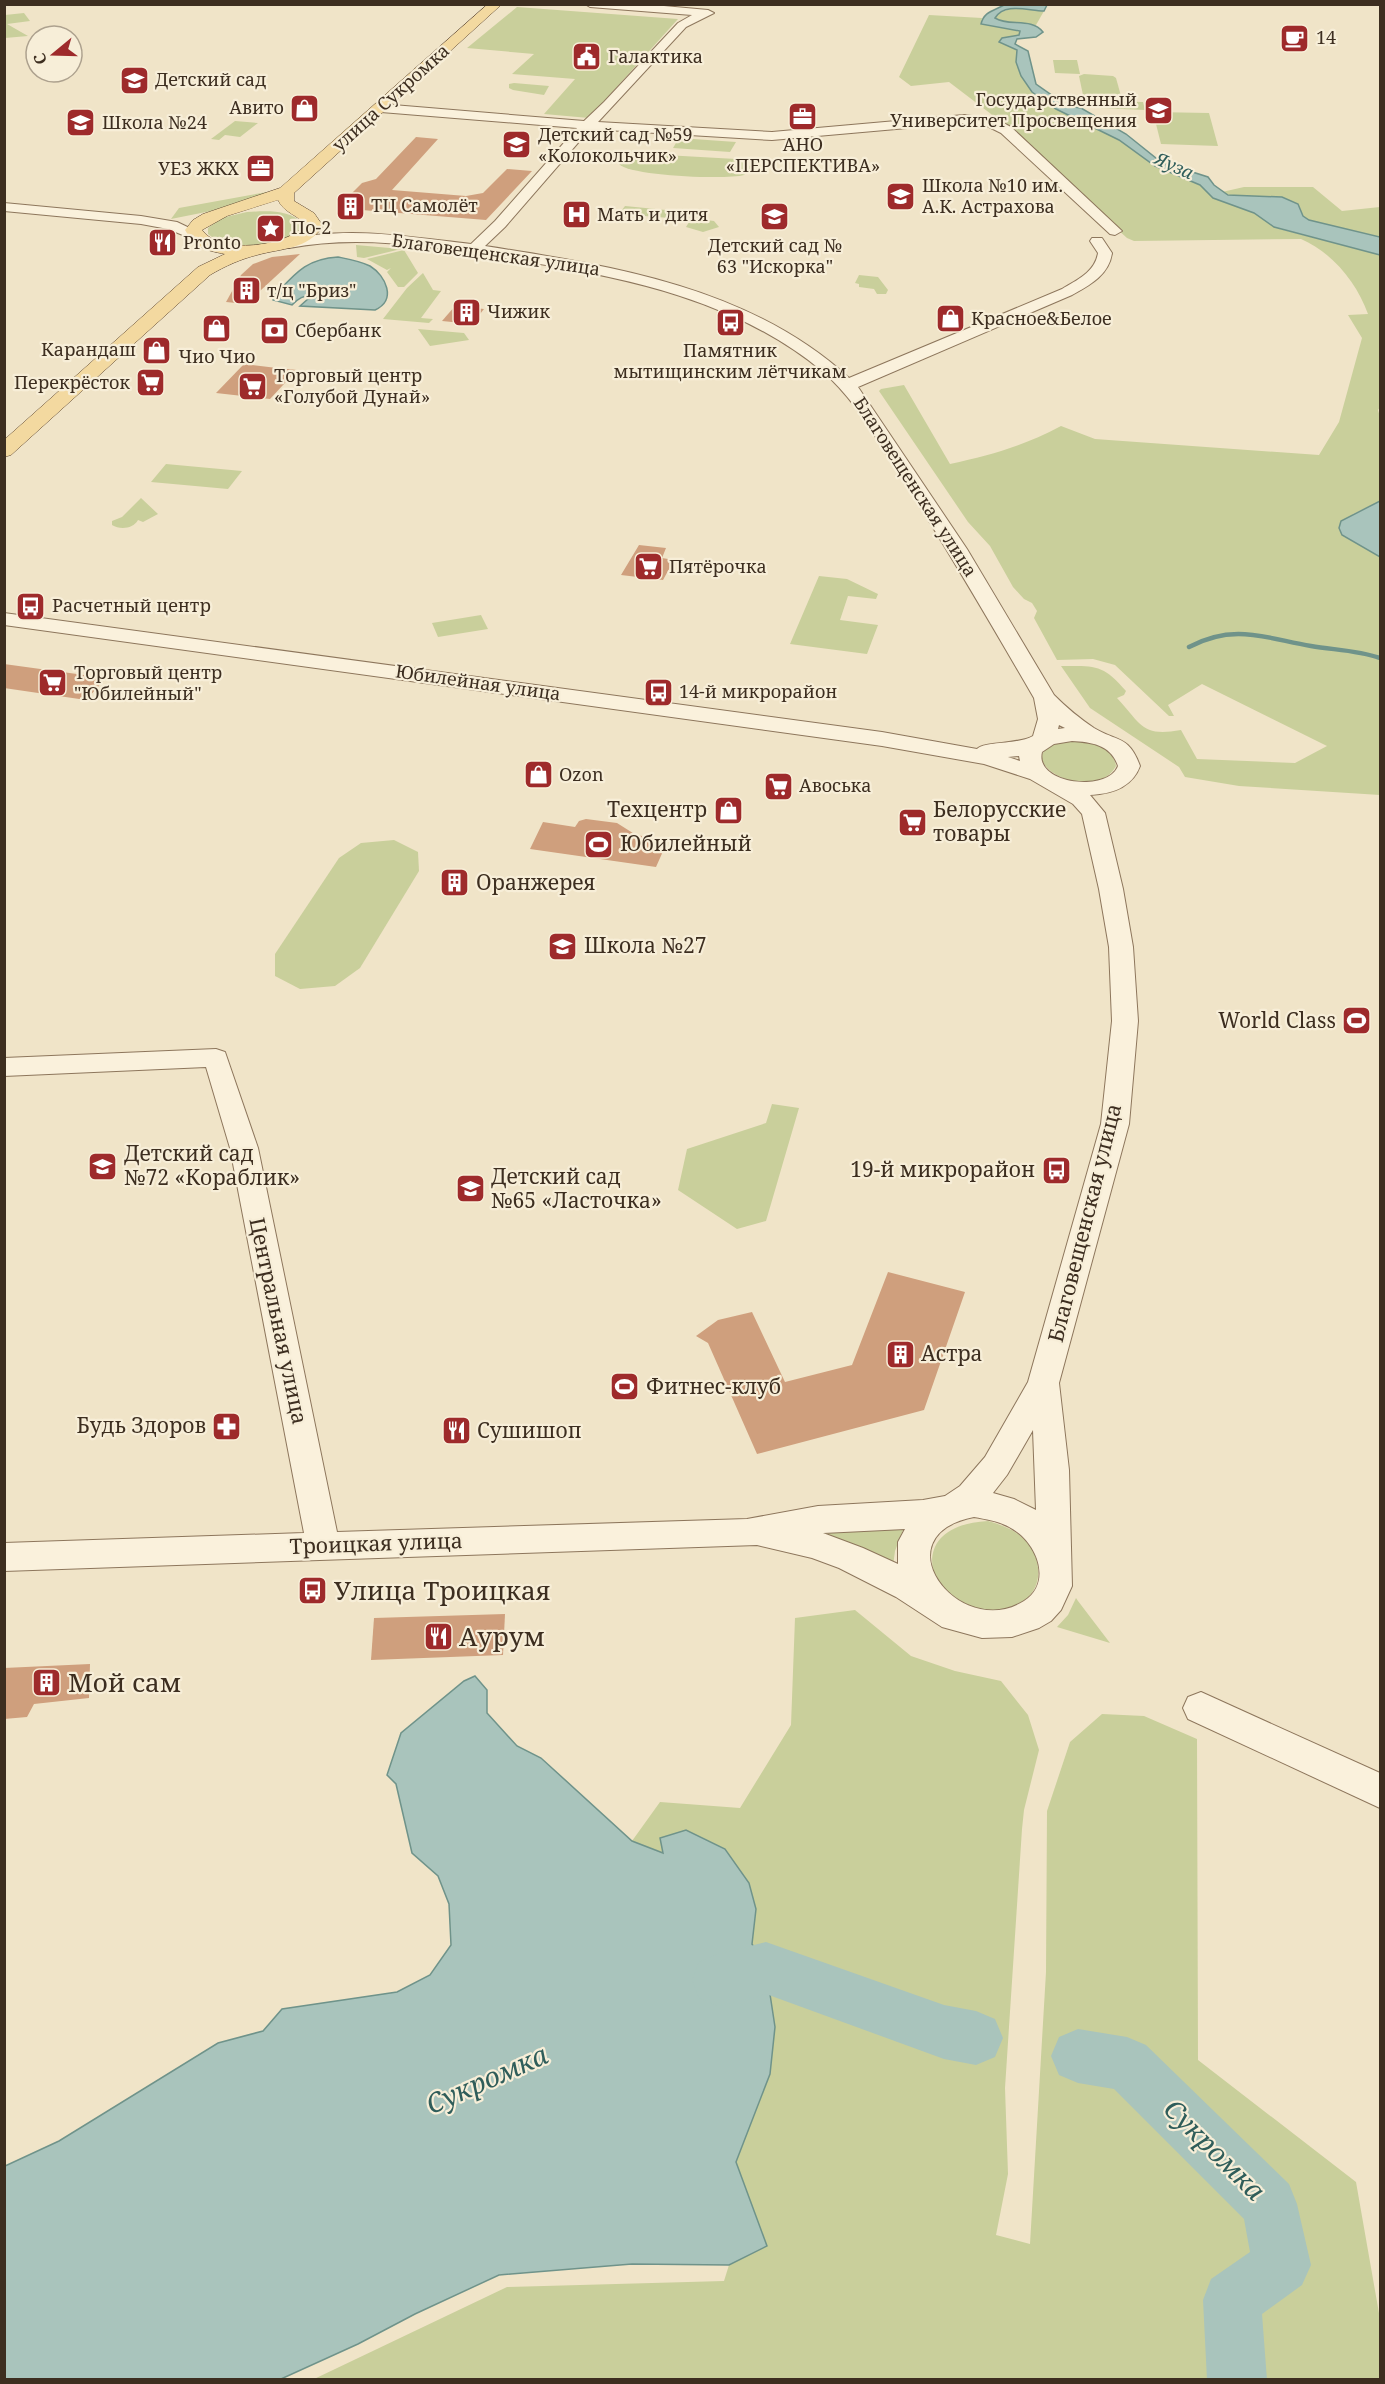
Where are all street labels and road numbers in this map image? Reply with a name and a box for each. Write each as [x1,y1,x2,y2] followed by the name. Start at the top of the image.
[327,38,454,156] street label: улица Сукромка
[390,228,602,281] street label: Благовещенская улица
[849,392,983,581] street label: Благовещенская улица
[394,659,562,705] street label: Юбилейная улица
[1041,1100,1127,1345] street label: Благовещенская улица
[243,1215,315,1427] street label: Центральная улица
[289,1526,463,1560] street label: Троицкая улица

